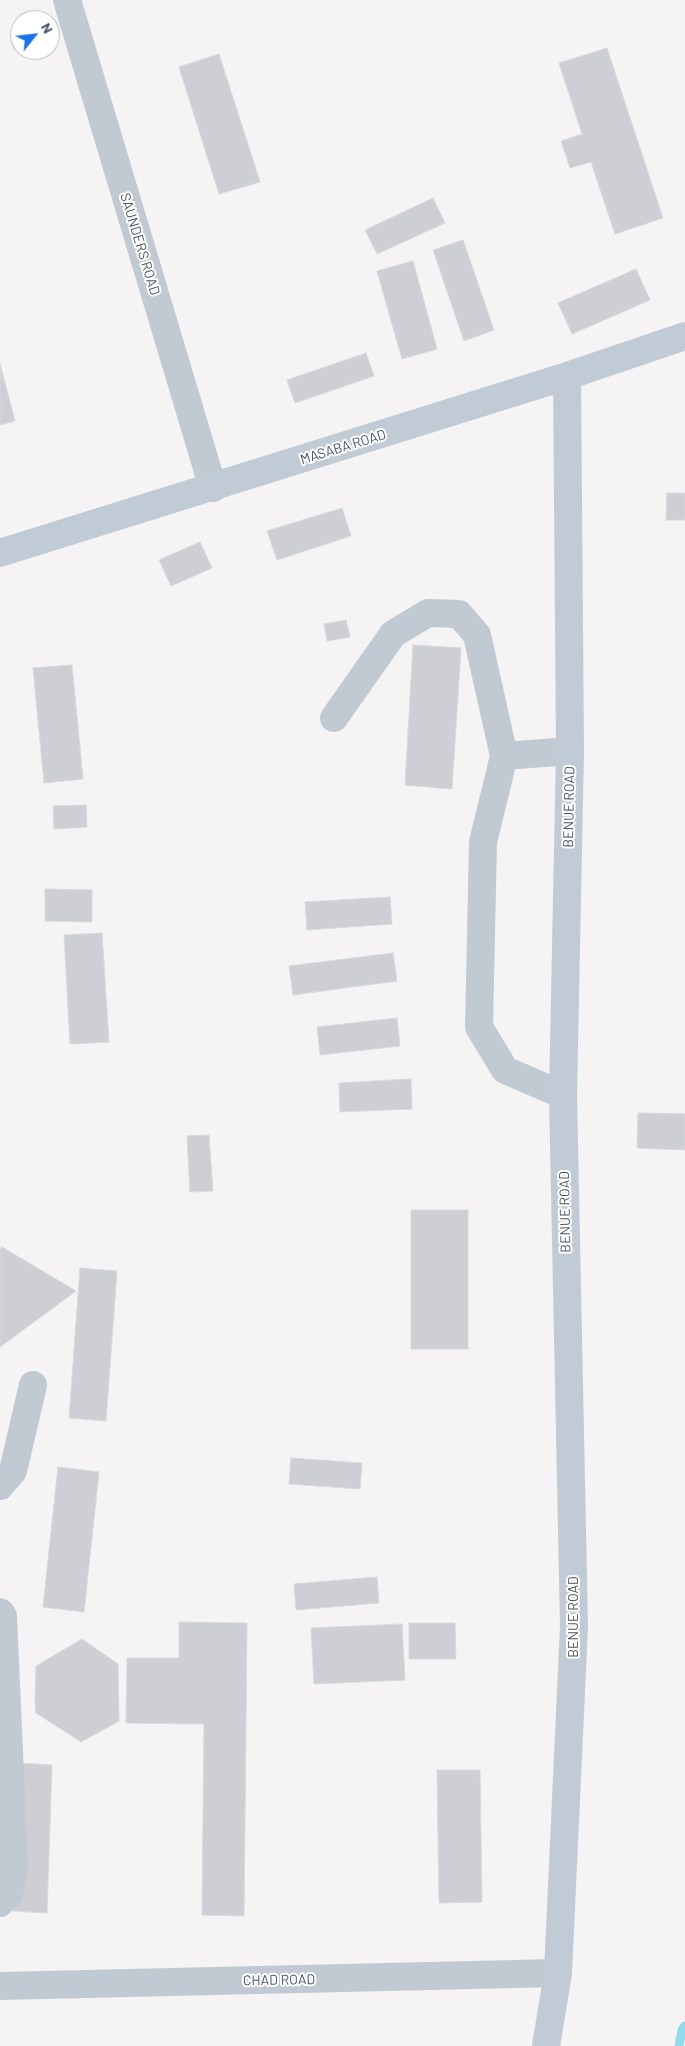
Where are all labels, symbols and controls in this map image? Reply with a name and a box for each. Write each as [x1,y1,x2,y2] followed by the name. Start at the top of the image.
[10,10,60,60] north arrow
[38,20,57,36] text: N
[116,191,164,297] street label: SAUNDERS ROAD
[298,426,388,468] street label: MASABA ROAD
[560,766,578,848] street label: BENUE ROAD
[556,1171,574,1253] street label: BENUE ROAD
[565,1576,581,1658] street label: BENUE ROAD
[243,1971,315,1989] street label: CHAD ROAD

